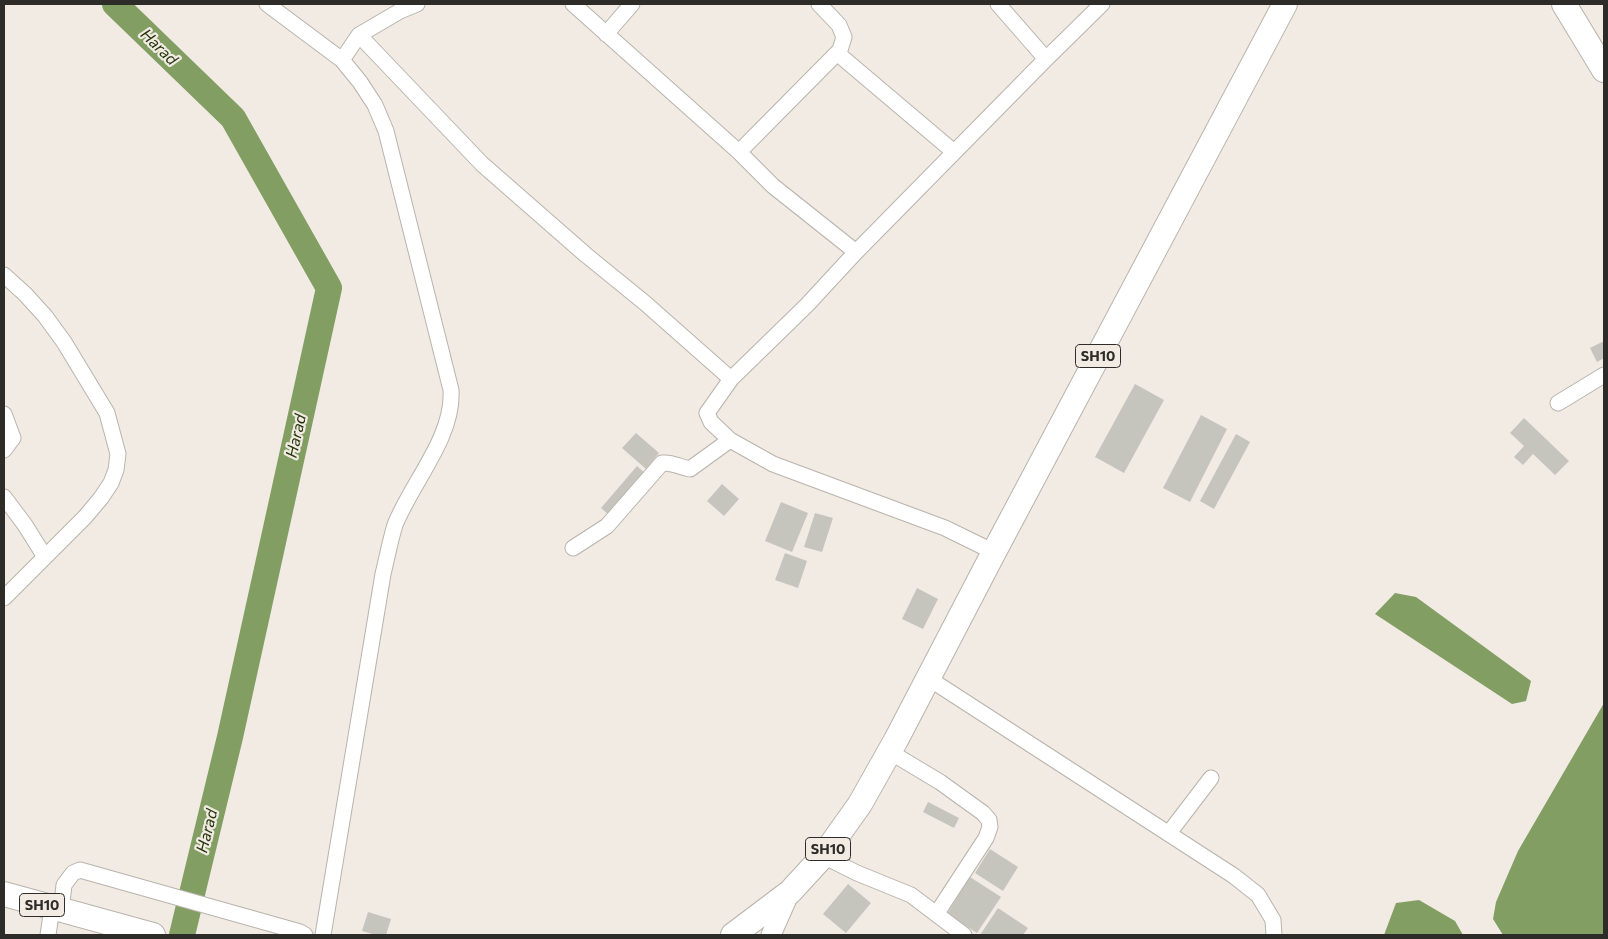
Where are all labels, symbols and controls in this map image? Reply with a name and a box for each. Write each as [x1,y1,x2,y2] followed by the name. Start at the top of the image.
[136,25,182,69] water label: Harad
[1076,344,1120,368] road number: SH10
[282,412,310,460] water label: Harad
[192,807,222,855] water label: Harad
[806,838,850,861] road number: SH10
[20,894,64,916] road number: SH10

